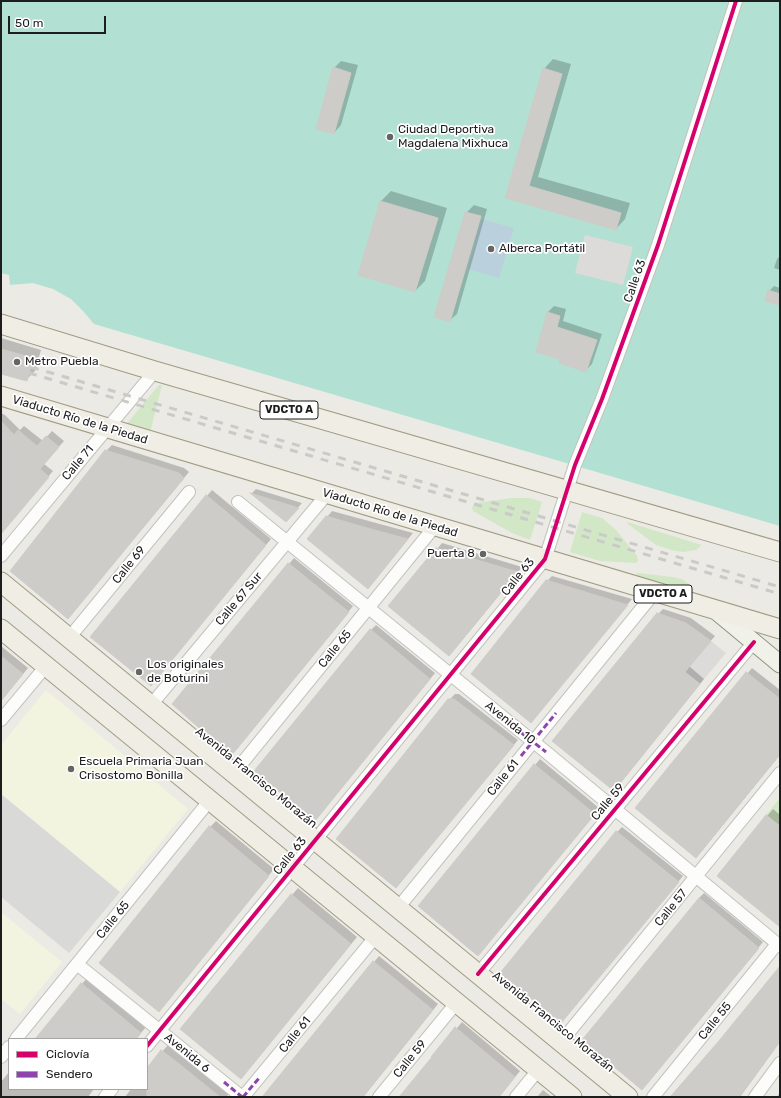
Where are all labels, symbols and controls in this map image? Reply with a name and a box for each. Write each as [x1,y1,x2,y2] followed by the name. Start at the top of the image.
[10,8,108,34] scale bar
[15,16,43,30] text: 50 m
[398,123,508,151] place label: Ciudad Deportiva Magdalena Mixhuca
[385,132,395,142] marker: Ciudad Deportiva Magdalena Mixhuca
[499,242,585,256] place label: Alberca Portátil
[486,244,496,254] marker: Alberca Portátil
[621,258,649,304] street label: Calle 63
[25,355,98,369] place label: Metro Puebla
[12,357,22,367] marker: Metro Puebla
[10,393,150,447] street label: Viaducto Río de la Piedad
[260,401,318,419] road number: VDCTO A
[59,443,97,483] street label: Calle 71
[320,486,460,540] street label: Viaducto Río de la Piedad
[109,543,149,587] street label: Calle 69
[427,547,475,561] place label: Puerta 8
[478,549,488,559] marker: Puerta 8
[498,555,538,599] street label: Calle 63
[212,569,266,629] street label: Calle 67 Sur
[634,585,692,603] road number: VDCTO A
[315,627,355,671] street label: Calle 65
[147,658,224,686] place label: Los originales de Boturini
[134,667,144,677] marker: Los originales de Boturini
[482,698,538,748] street label: Avenida 10
[192,724,320,832] street label: Avenida Francisco Morazán
[79,755,204,783] place label: Escuela Primaria Juan Crisostomo Bonilla
[484,757,522,799] street label: Calle 61
[66,764,76,774] marker: Escuela Primaria Juan Crisostomo Bonilla
[588,780,628,824] street label: Calle 59
[270,834,310,878] street label: Calle 63
[652,887,690,929] street label: Calle 57
[93,898,133,942] street label: Calle 65
[489,968,617,1076] street label: Avenida Francisco Morazán
[695,999,735,1043] street label: Calle 55
[276,1014,314,1056] street label: Calle 61
[161,1030,213,1076] street label: Avenida 6
[390,1037,430,1081] street label: Calle 59
[8,1038,148,1090] legend
[46,1047,89,1061] text: Ciclovía
[46,1067,93,1081] text: Sendero

